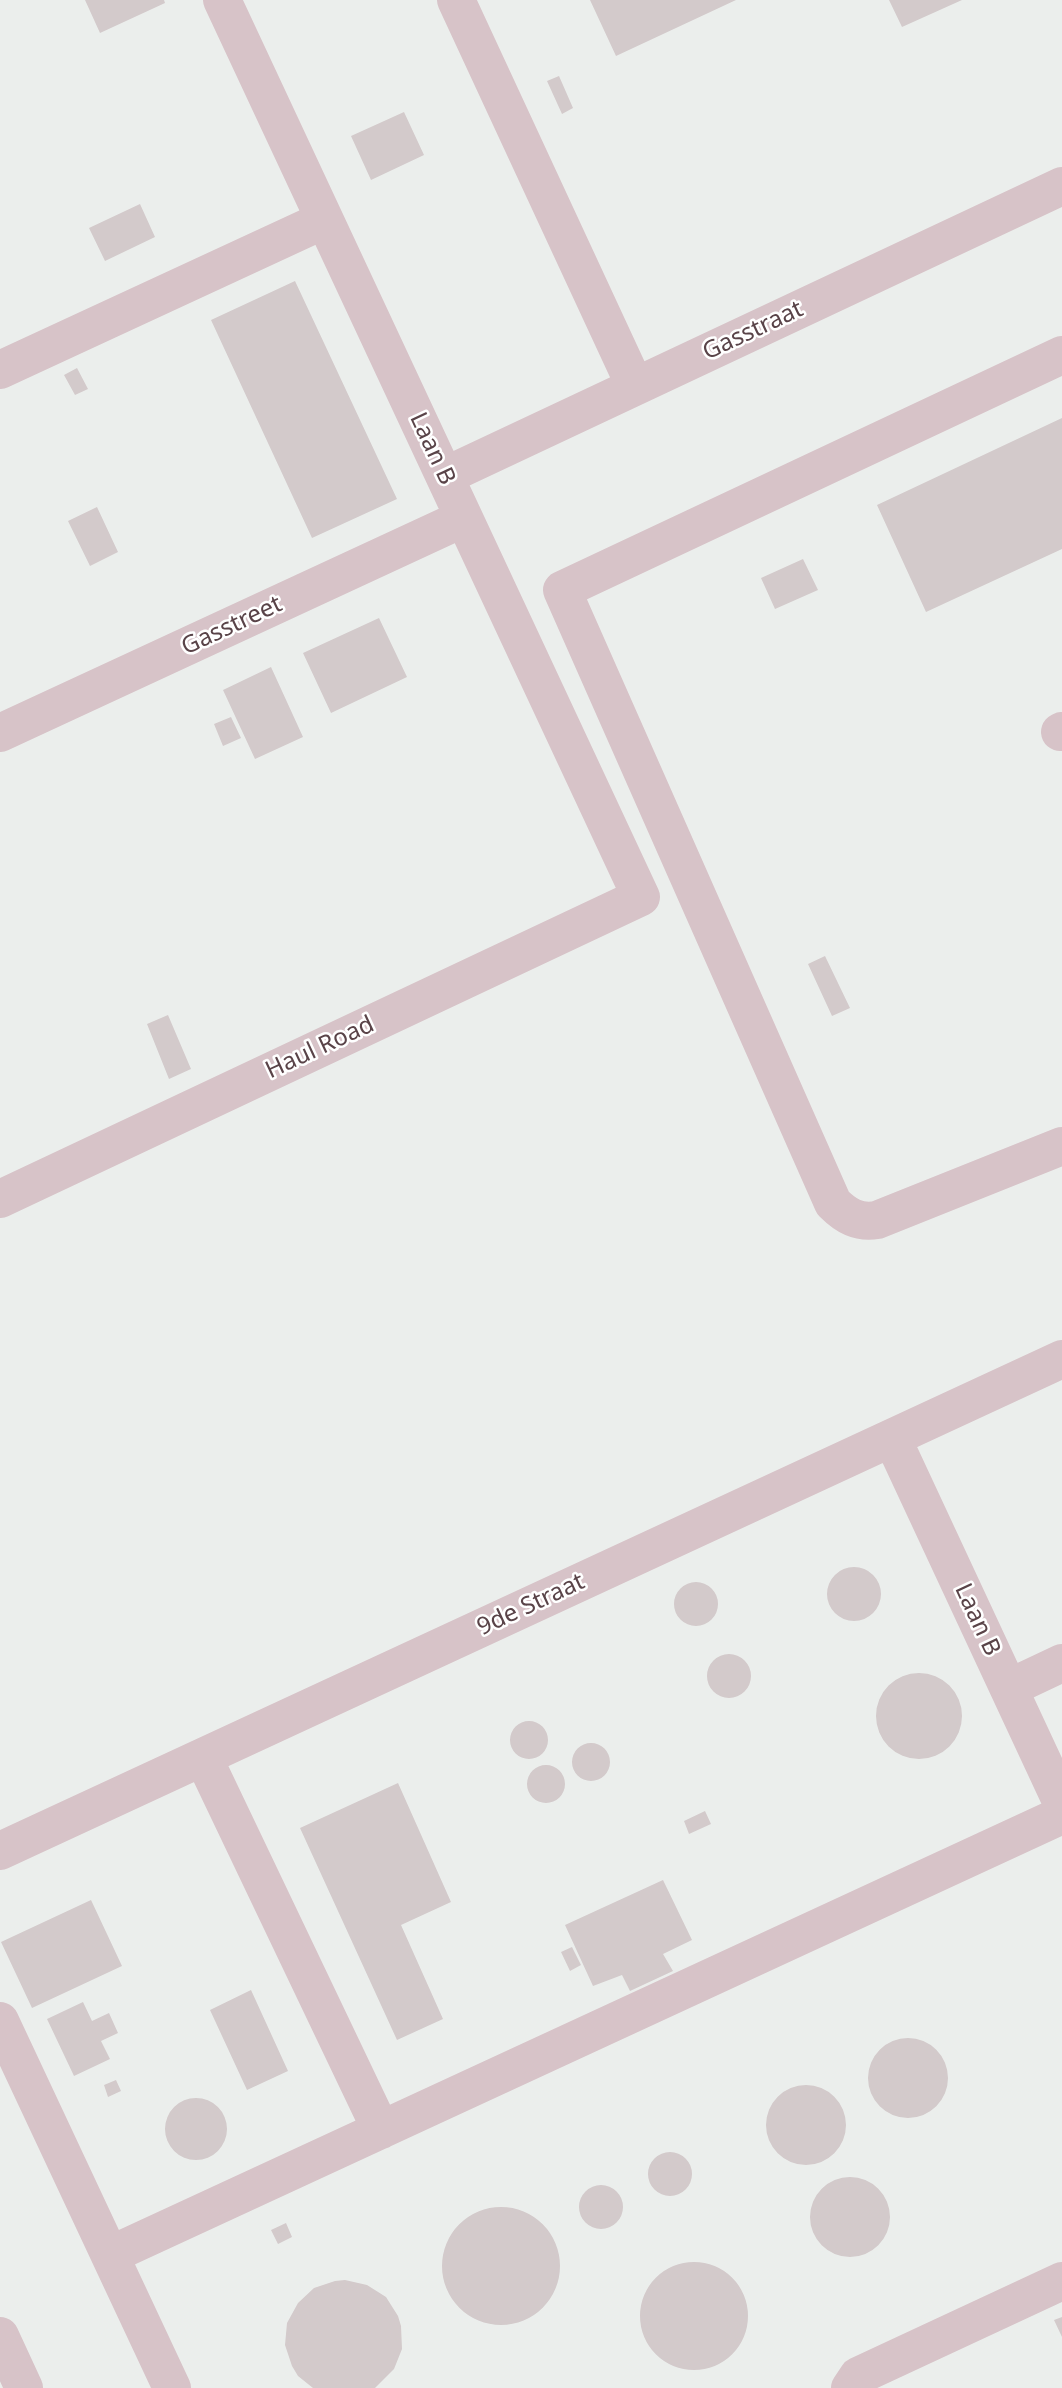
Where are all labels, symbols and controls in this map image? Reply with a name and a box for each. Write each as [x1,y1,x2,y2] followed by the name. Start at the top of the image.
[698,295,808,367] street label: Gasstraat
[403,408,461,490] street label: Laan B
[177,590,287,662] street label: Gasstreet
[261,1010,379,1086] street label: Haul Road
[473,1568,589,1642] street label: 9de Straat
[948,1579,1006,1661] street label: Laan B

